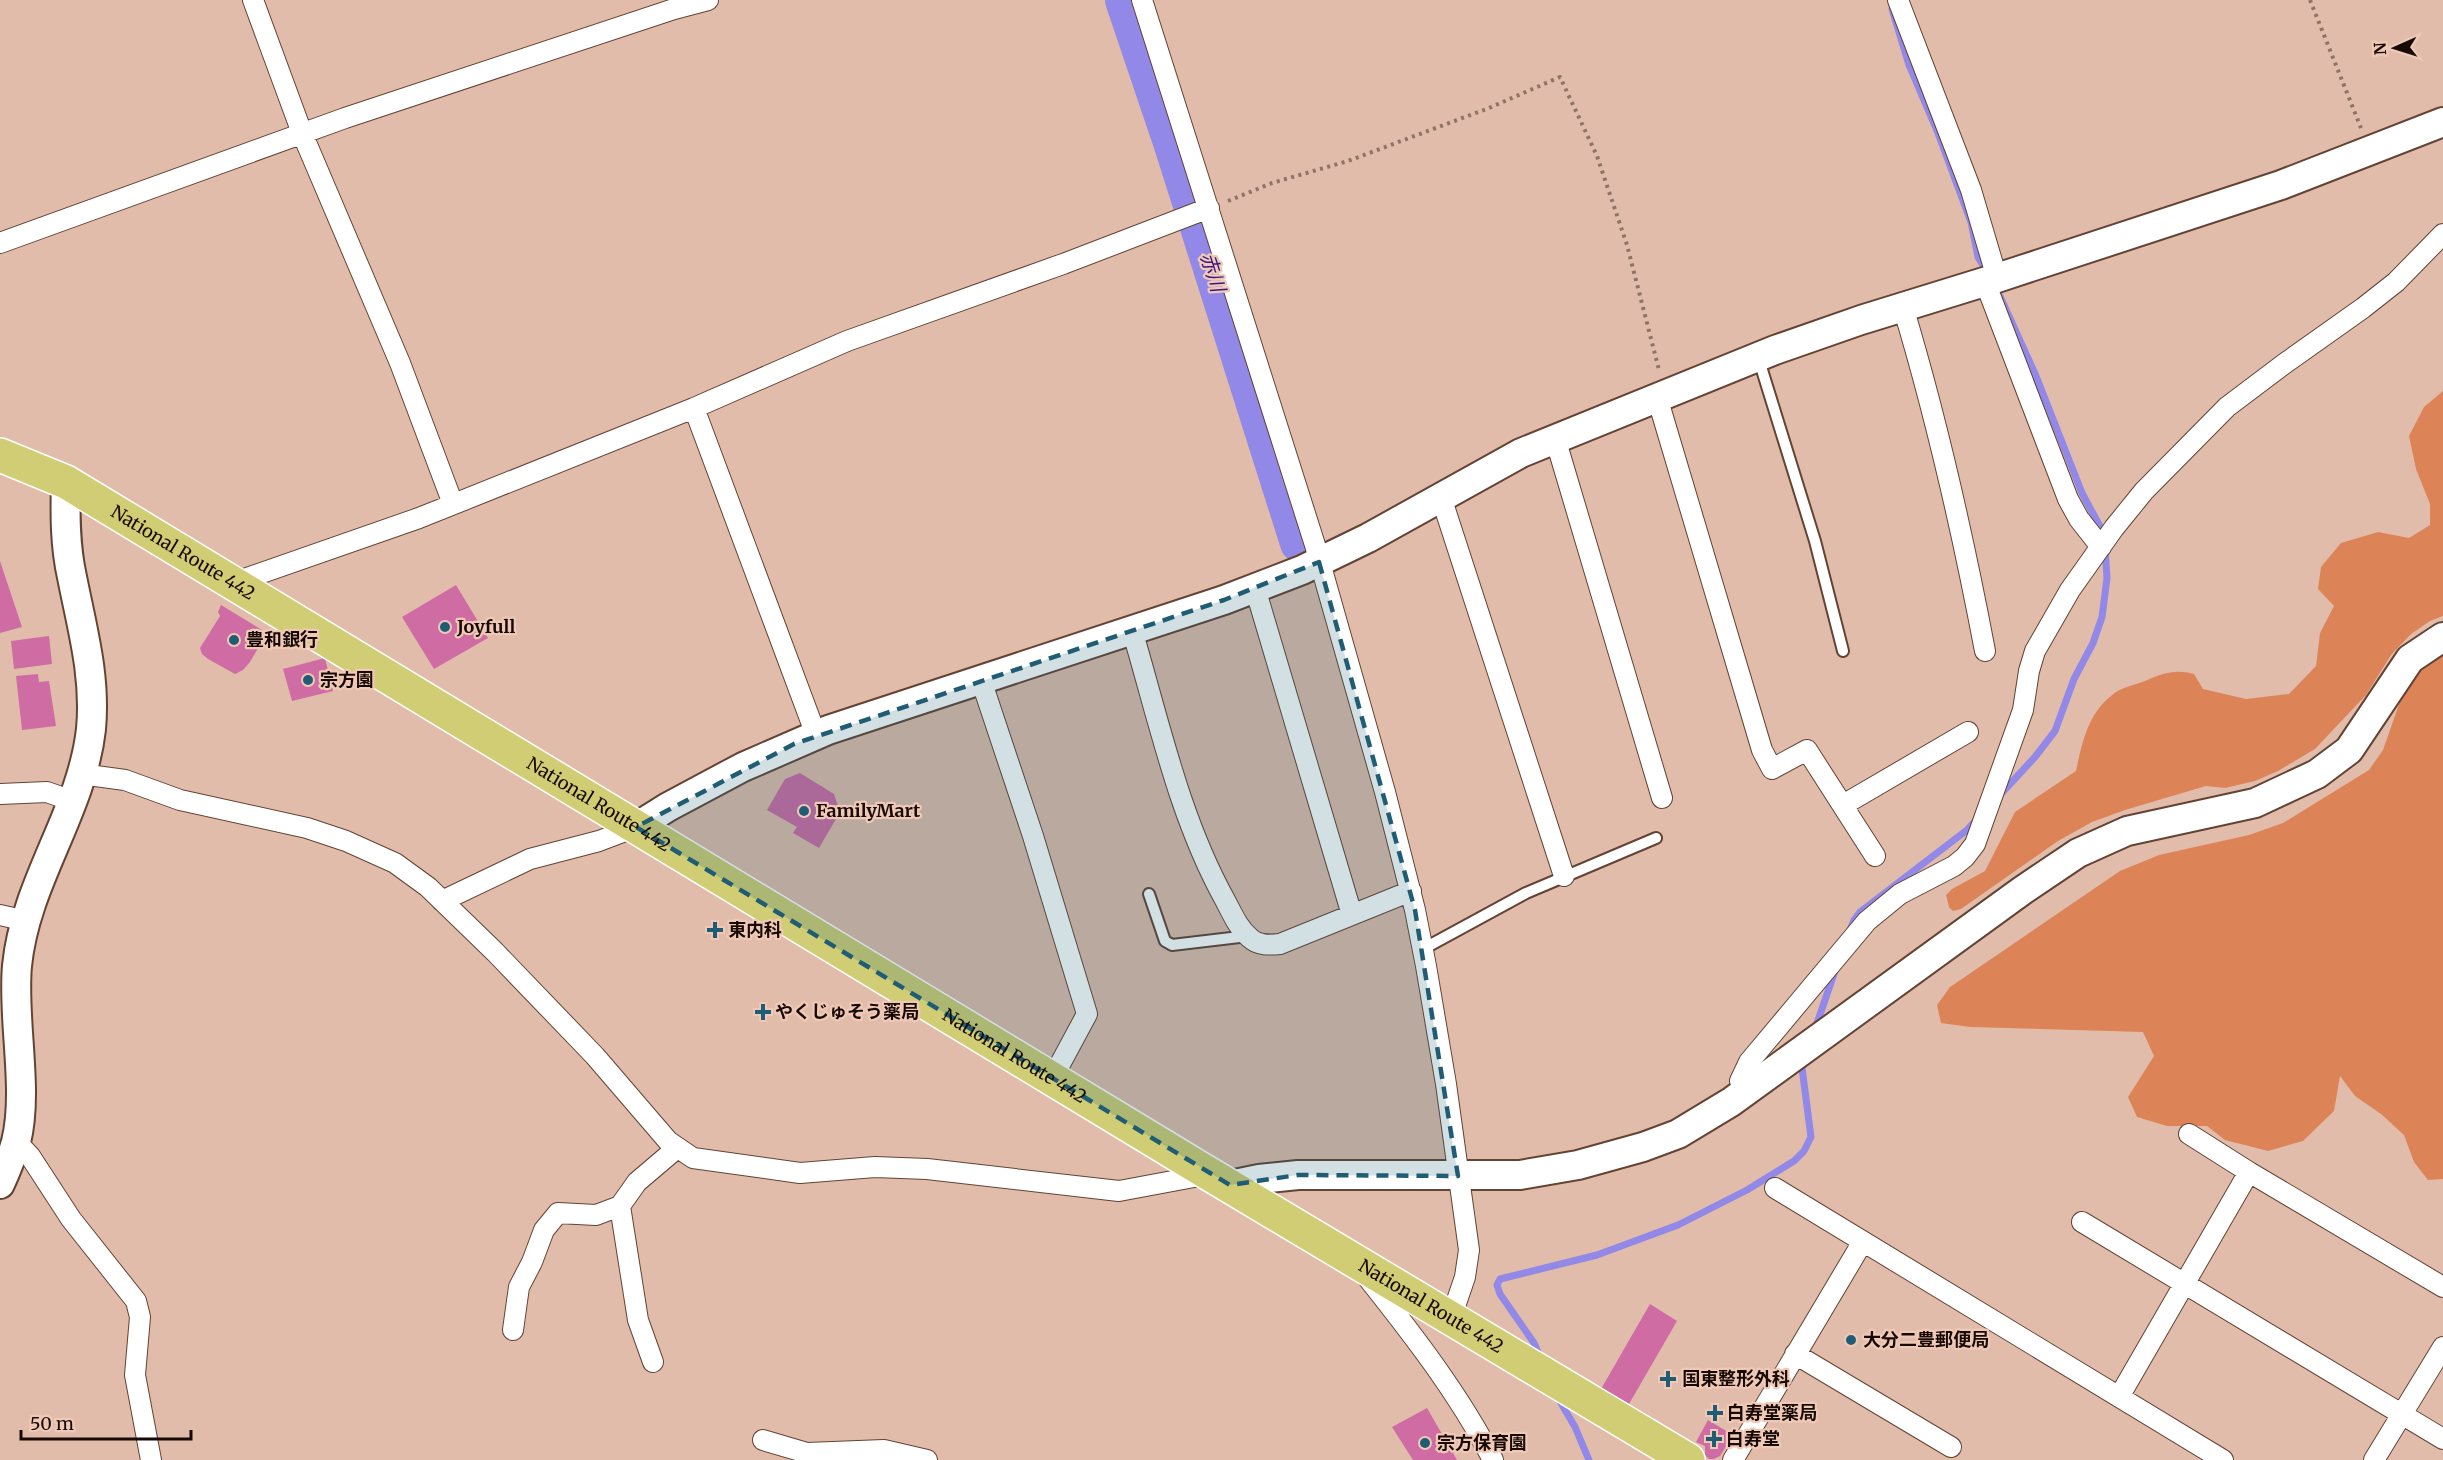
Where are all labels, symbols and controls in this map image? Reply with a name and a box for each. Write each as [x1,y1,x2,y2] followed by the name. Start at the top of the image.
[2365,18,2425,78] north arrow
[2370,42,2390,56] text: N
[1195,249,1232,297] water label: 赤川
[107,500,260,605] street label: National Route 442
[456,615,515,638] place label: Joyfull
[438,620,452,634] marker: Joyfull
[246,628,318,651] place label: 豊和銀行
[227,633,241,647] marker: 豊和銀行
[320,668,374,691] place label: 宗方園
[301,673,315,687] marker: 宗方園
[523,752,675,856] street label: National Route 442
[816,799,921,822] place label: FamilyMart
[797,804,811,818] marker: FamilyMart
[728,918,782,941] place label: 東内科
[706,921,724,939] marker: 東内科
[775,1000,919,1023] place label: やくじゅそう薬局
[938,1003,1091,1108] street label: National Route 442
[756,1005,770,1019] marker: やくじゅそう薬局
[1355,1254,1508,1358] street label: National Route 442
[1863,1328,1989,1351] place label: 大分二豊郵便局
[1844,1333,1858,1347] marker: 大分二豊郵便局
[1682,1367,1790,1390] place label: 国東整形外科
[1659,1370,1677,1388] marker: 国東整形外科
[1727,1401,1817,1424] place label: 白寿堂薬局
[21,1403,190,1441] scale bar
[1708,1406,1722,1420] marker: 白寿堂薬局
[30,1412,74,1435] text: 50 m
[1726,1427,1780,1450] place label: 白寿堂
[1437,1431,1527,1454] place label: 宗方保育園
[1707,1432,1721,1446] marker: 白寿堂
[1418,1436,1432,1450] marker: 宗方保育園

